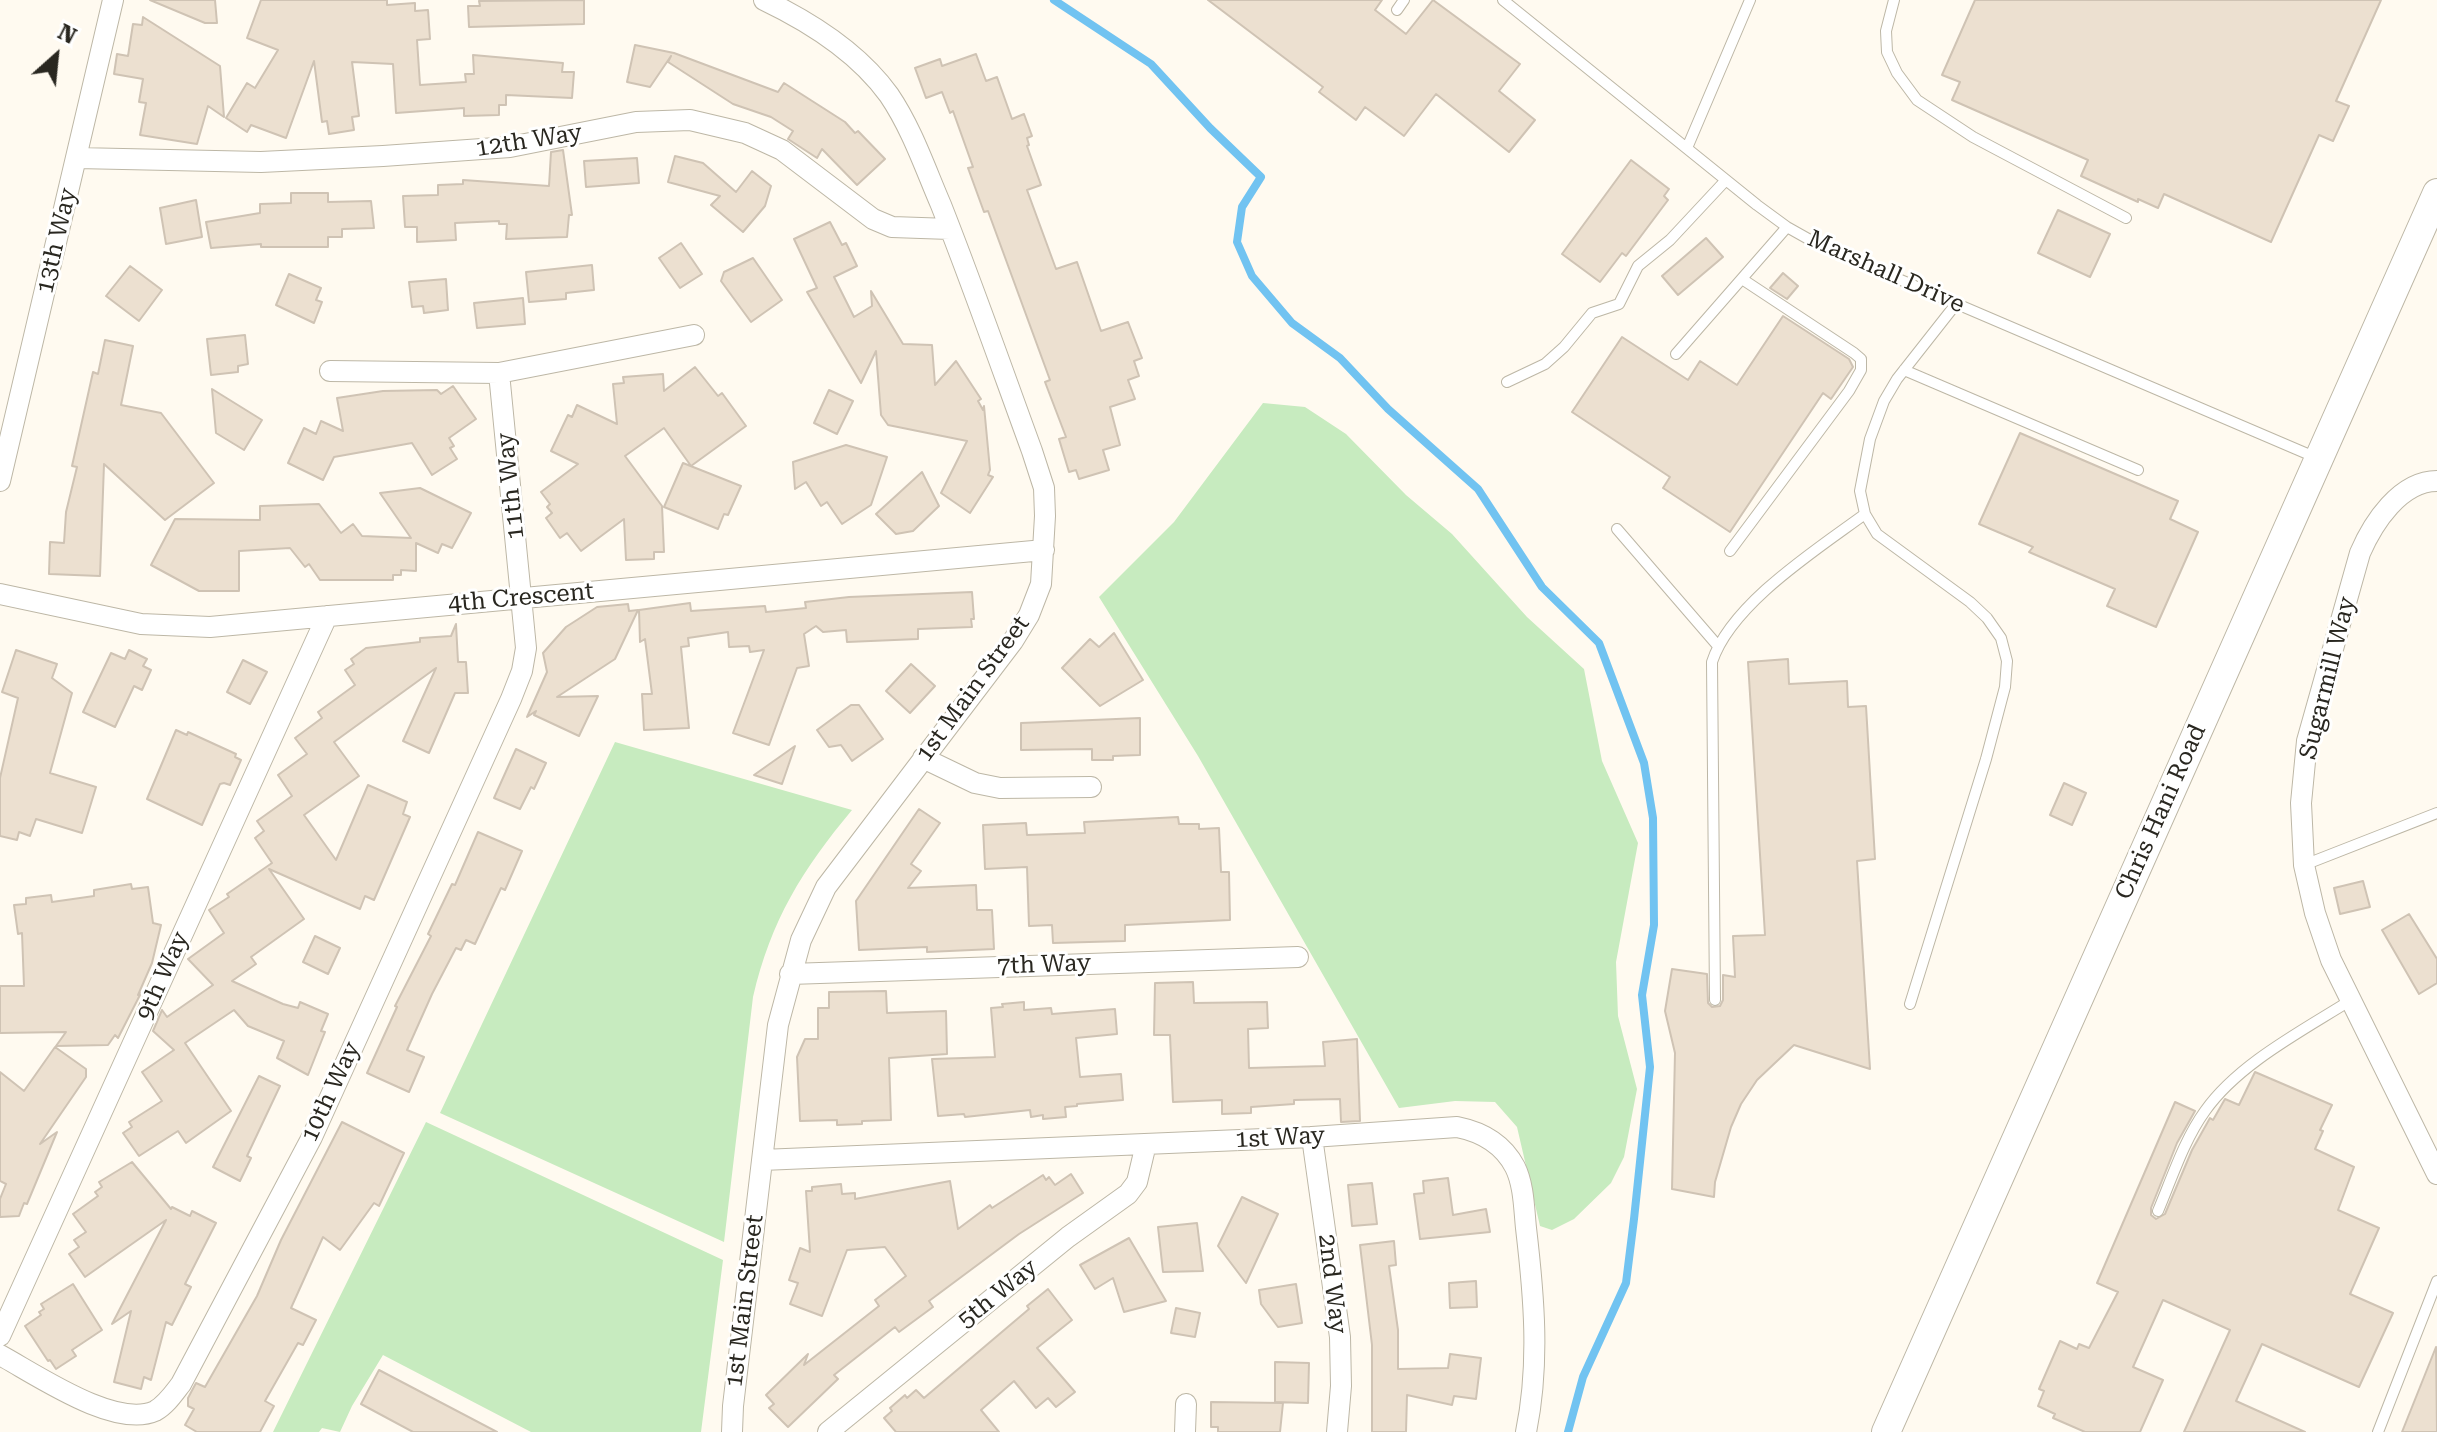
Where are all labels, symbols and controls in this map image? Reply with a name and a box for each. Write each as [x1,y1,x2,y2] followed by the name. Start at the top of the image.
[16,16,96,96] north arrow
[54,19,80,49] text: N
[474,118,584,164] street label: 12th Way
[31,185,83,297] street label: 13th Way
[1803,224,1969,320] street label: Marshall Drive
[491,431,531,541] street label: 11th Way
[447,577,595,619] street label: 4th Crescent
[2294,594,2362,762] street label: Sugarmill Way
[910,610,1036,768] street label: 1st Main Street
[2109,720,2213,904] street label: Chris Hani Road
[131,927,195,1025] street label: 9th Way
[997,949,1091,981] street label: 7th Way
[295,1037,367,1147] street label: 10th Way
[1234,1121,1326,1155] street label: 1st Way
[720,1213,770,1389] street label: 1st Main Street
[1312,1232,1352,1336] street label: 2nd Way
[952,1253,1044,1335] street label: 5th Way

